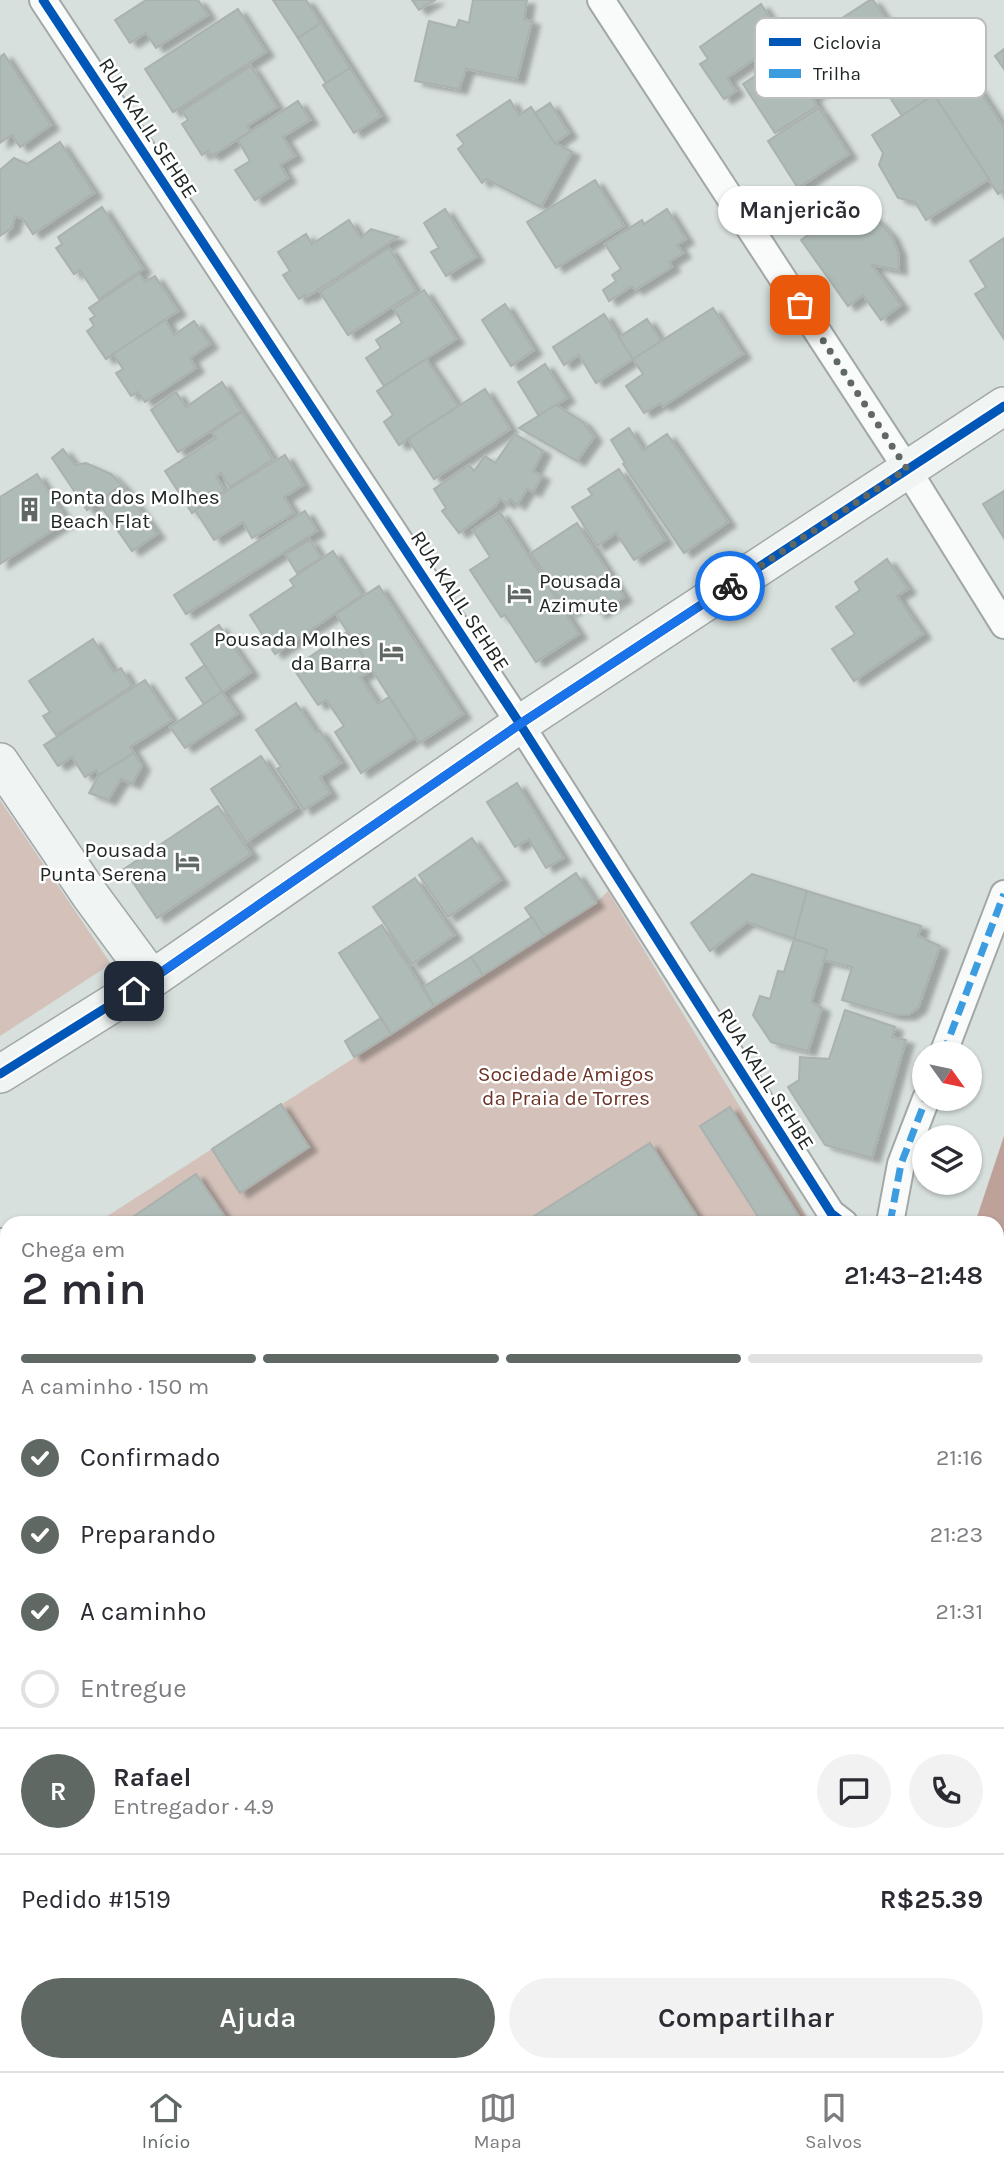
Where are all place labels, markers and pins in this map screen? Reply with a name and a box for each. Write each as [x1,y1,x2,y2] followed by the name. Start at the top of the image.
[718,186,882,235] callout: Manjericão
[770,275,830,335] pin
[50,485,220,533] place label: Ponta dos Molhes Beach Flat
[16,495,44,523] building icon: Ponta dos Molhes Beach Flat
[539,569,621,617] place label: Pousada Azimute
[505,579,533,607] hotel icon: Pousada Azimute
[214,627,371,675] place label: Pousada Molhes da Barra
[377,637,405,665] hotel icon: Pousada Molhes da Barra
[39,838,167,886] place label: Pousada Punta Serena
[173,848,201,876] hotel icon: Pousada Punta Serena
[104,961,164,1021] pin

